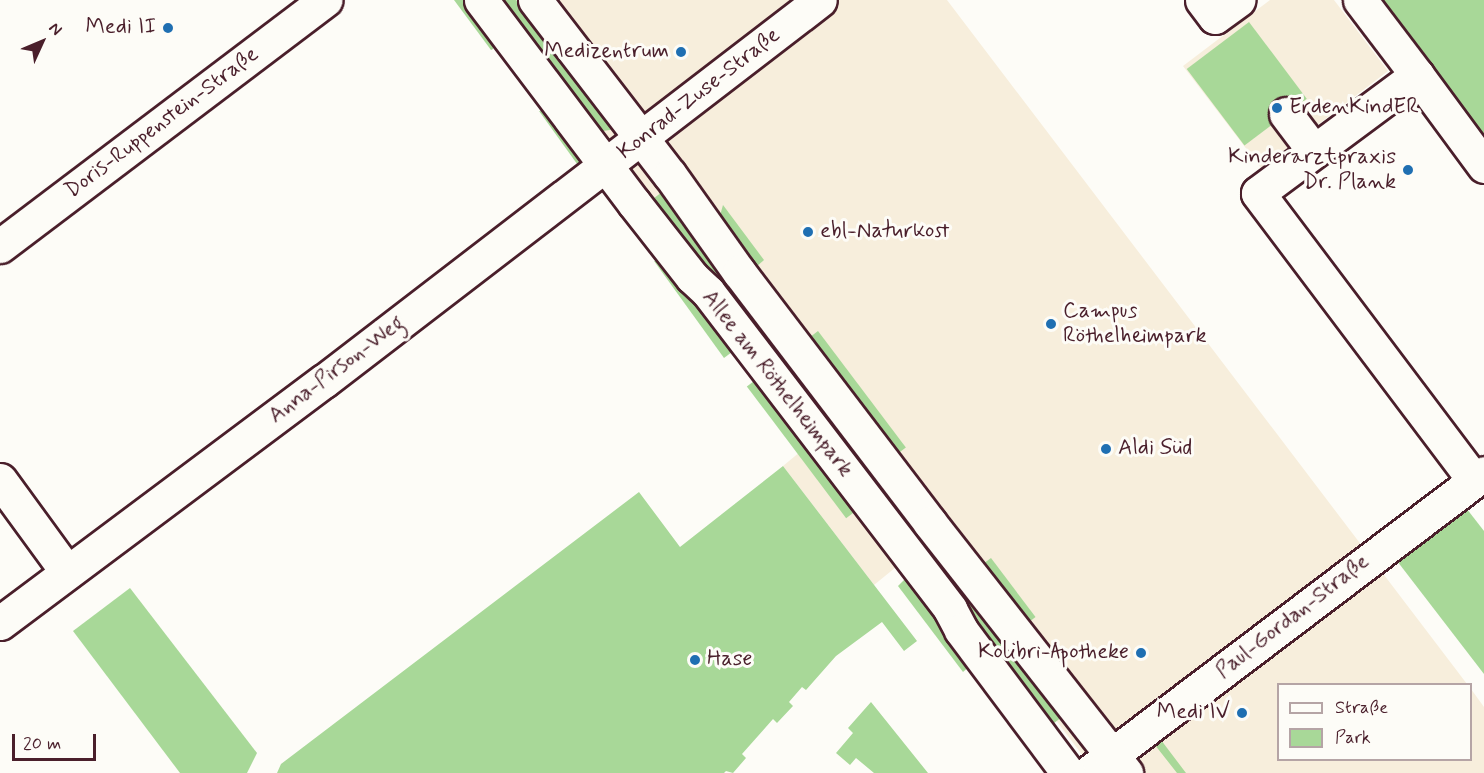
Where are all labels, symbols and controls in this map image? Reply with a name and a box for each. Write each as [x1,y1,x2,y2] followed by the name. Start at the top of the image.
[12,12,72,72] north arrow
[79,15,156,41] place label: Medi II
[44,18,67,40] text: N
[161,21,175,35] marker: Medi II
[612,22,786,166] street label: Konrad-Zuse-Straße
[544,39,669,65] place label: Medizentrum
[60,42,264,204] street label: Doris-Ruppenstein-Straße
[674,45,688,59] marker: Medizentrum
[1289,95,1419,121] place label: ErdenKindER
[1270,101,1284,115] marker: ErdenKindER
[1228,144,1396,196] place label: Kinderarztpraxis Dr. Plank
[1401,163,1415,177] marker: Kinderarztpraxis Dr. Plank
[820,219,950,245] place label: ebl-Naturkost
[801,225,815,239] marker: ebl-Naturkost
[696,285,858,483] street label: Allee am Röthelheimpark
[1063,298,1207,350] place label: Campus Röthelheimpark
[264,310,410,430] street label: Anna-Pirson-Weg
[1044,317,1058,331] marker: Campus Röthelheimpark
[1118,436,1192,462] place label: Aldi Süd
[1099,442,1113,456] marker: Aldi Süd
[1211,549,1375,685] street label: Paul-Gordan-Straße
[978,640,1129,666] place label: Kolibri-Apotheke
[1134,646,1148,660] marker: Kolibri-Apotheke
[707,647,752,673] place label: Hase
[688,653,702,667] marker: Hase
[1277,683,1472,761] legend
[1335,696,1388,720] text: Straße
[1152,700,1230,726] place label: Medi IV
[1235,706,1249,720] marker: Medi IV
[15,722,99,760] scale bar
[1335,726,1371,750] text: Park
[23,732,61,756] text: 20 m

